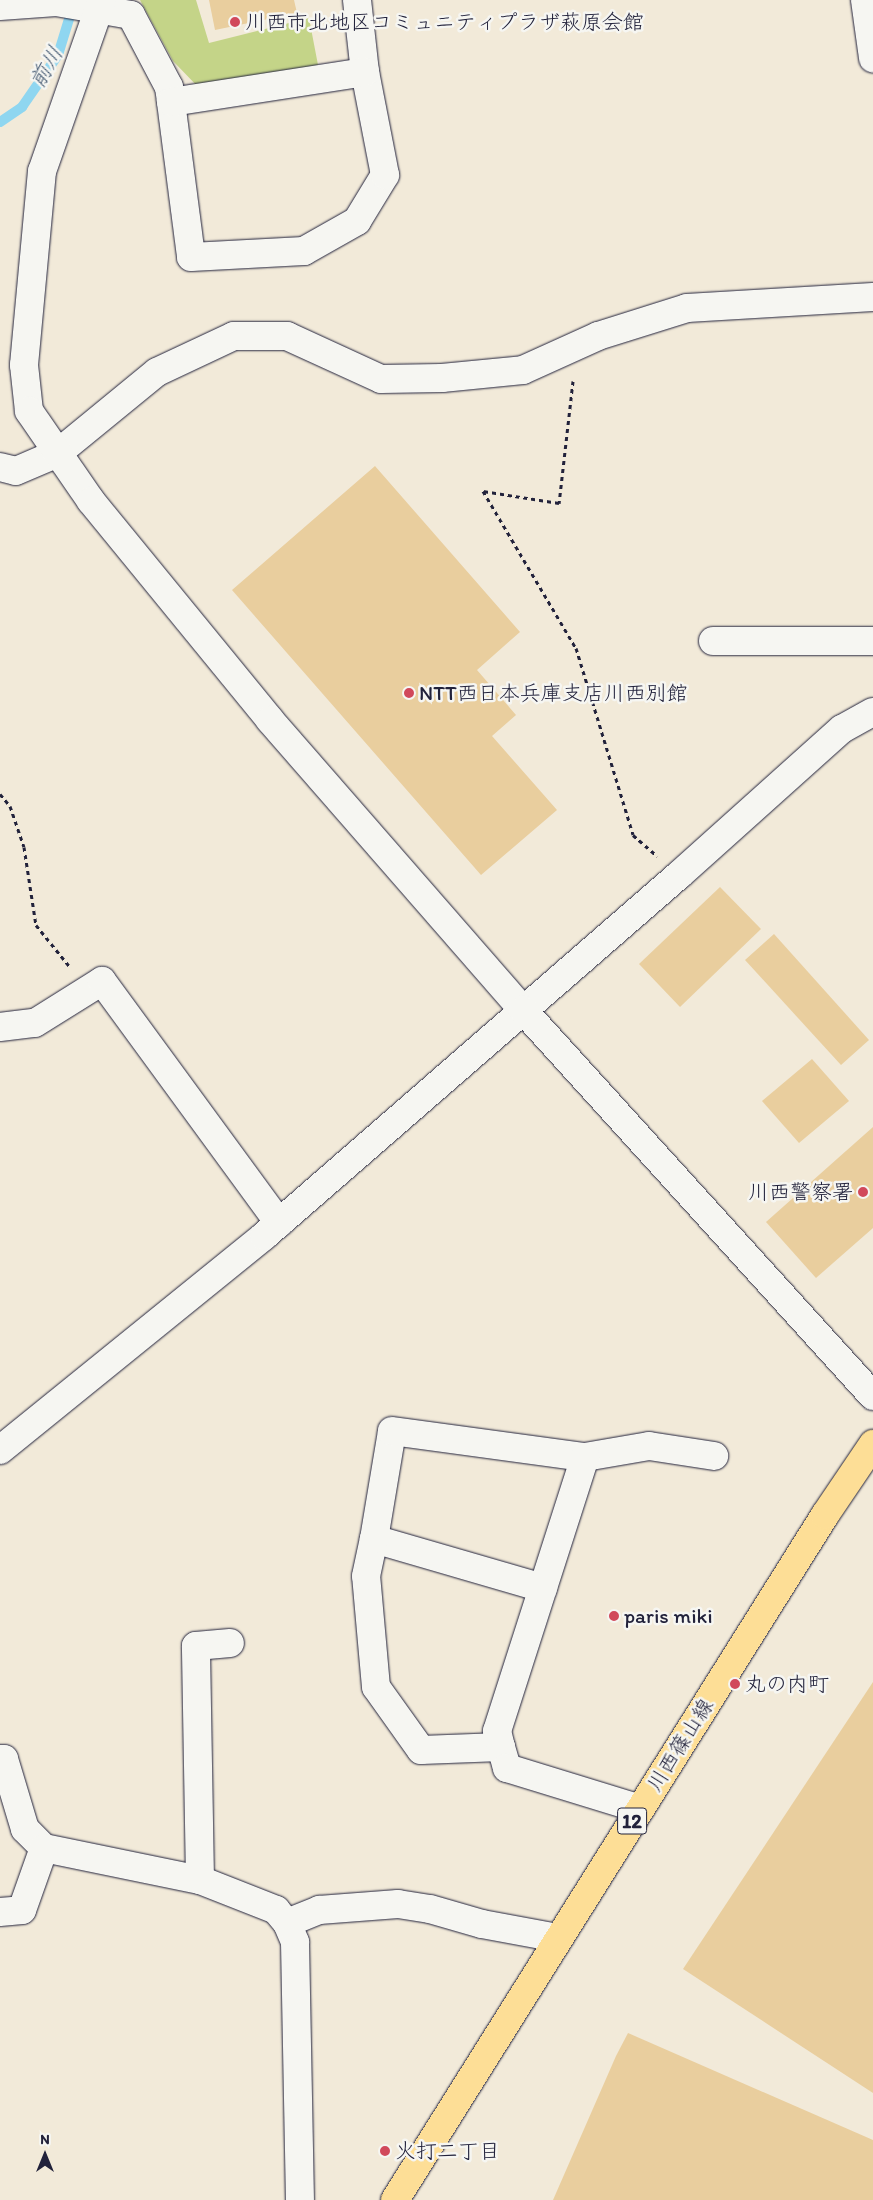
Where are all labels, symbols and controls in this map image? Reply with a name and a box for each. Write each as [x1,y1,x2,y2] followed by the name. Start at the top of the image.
[245,9,644,35] place label: 川西市北地区コミュニティプラザ萩原会館
[229,16,241,28] marker: 川西市北地区コミュニティプラザ萩原会館
[24,41,68,93] water label: 前川
[419,680,688,706] place label: NTT西日本兵庫支店川西別館
[403,687,415,699] marker: NTT西日本兵庫支店川西別館
[748,1179,853,1205] place label: 川西警察署
[857,1186,869,1198] marker: 川西警察署
[624,1603,713,1629] place label: paris miki
[608,1610,620,1622] marker: paris miki
[745,1671,829,1697] place label: 丸の内町
[729,1678,741,1690] marker: 丸の内町
[641,1694,719,1796] street label: 川西篠山線
[617,1804,647,1838] road number: 12
[20,2130,70,2180] north arrow
[40,2131,50,2148] text: N
[395,2138,500,2164] place label: 火打二丁目
[379,2145,391,2157] marker: 火打二丁目

